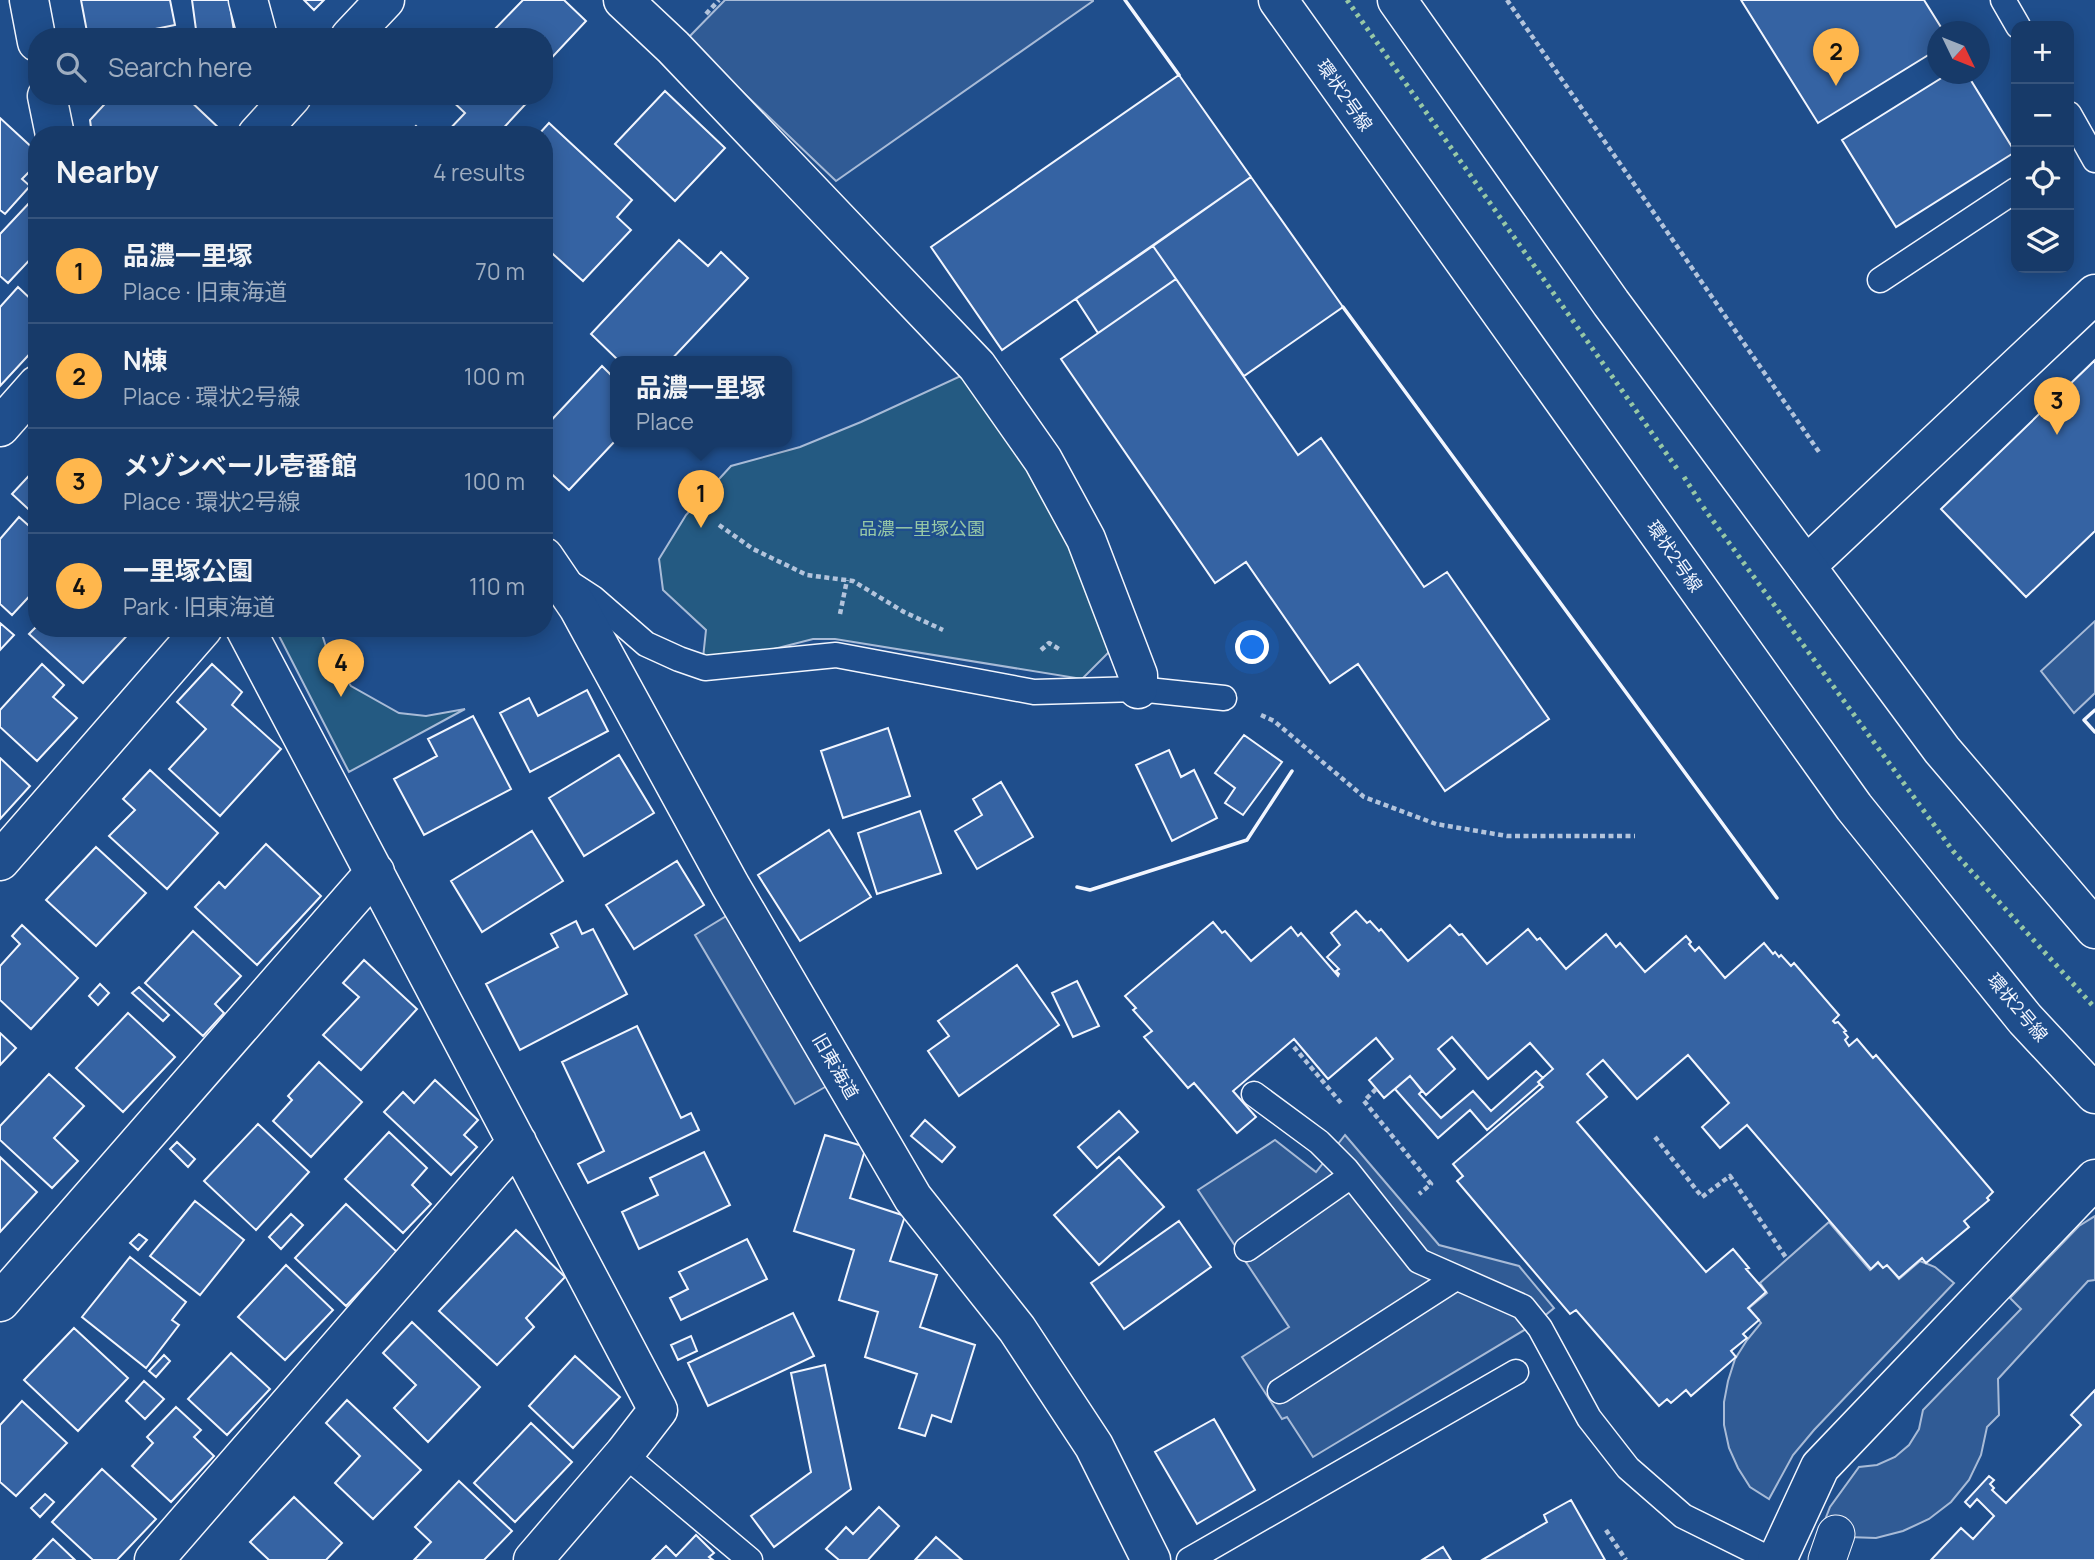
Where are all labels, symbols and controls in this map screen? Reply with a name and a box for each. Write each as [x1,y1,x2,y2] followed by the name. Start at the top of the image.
[1927,21,1990,84] north arrow
[2011,21,2074,273] map controls
[2011,21,2074,84] button: +
[28,28,553,105] search box
[1813,28,1859,86] pin: 2
[52,48,90,86] icon: search
[108,49,253,85] text: Search here
[1312,54,1378,136] street label: 環状2号線
[2011,84,2074,147] button: −
[2011,147,2074,210] button: locate
[56,151,159,192] text: Nearby
[433,156,525,188] text: 4 results
[2011,210,2074,273] button: layers
[123,237,253,273] text: 品濃一里塚
[74,255,84,287] text: 1
[475,255,525,287] text: 70 m
[123,275,287,307] text: Place · 旧東海道
[123,342,168,378] text: N棟
[610,356,792,447] popup
[72,360,86,392] text: 2
[464,360,525,392] text: 100 m
[636,369,766,405] text: 品濃一里塚
[2034,377,2080,435] pin: 3
[123,380,300,412] text: Place · 環状2号線
[636,405,694,437] text: Place
[123,447,357,483] text: メゾンベール壱番館
[72,465,86,497] text: 3
[464,465,525,497] text: 100 m
[678,470,724,528] pin: 1
[123,485,300,517] text: Place · 環状2号線
[1642,515,1708,597] street label: 環状2号線
[859,516,985,540] park label: 品濃一里塚公園
[123,552,253,588] text: 一里塚公園
[72,570,86,602] text: 4
[469,570,525,602] text: 110 m
[123,590,275,622] text: Park · 旧東海道
[1235,630,1269,664] your location
[318,639,364,697] pin: 4
[1982,968,2054,1046] street label: 環状2号線
[808,1029,864,1103] street label: 旧東海道

